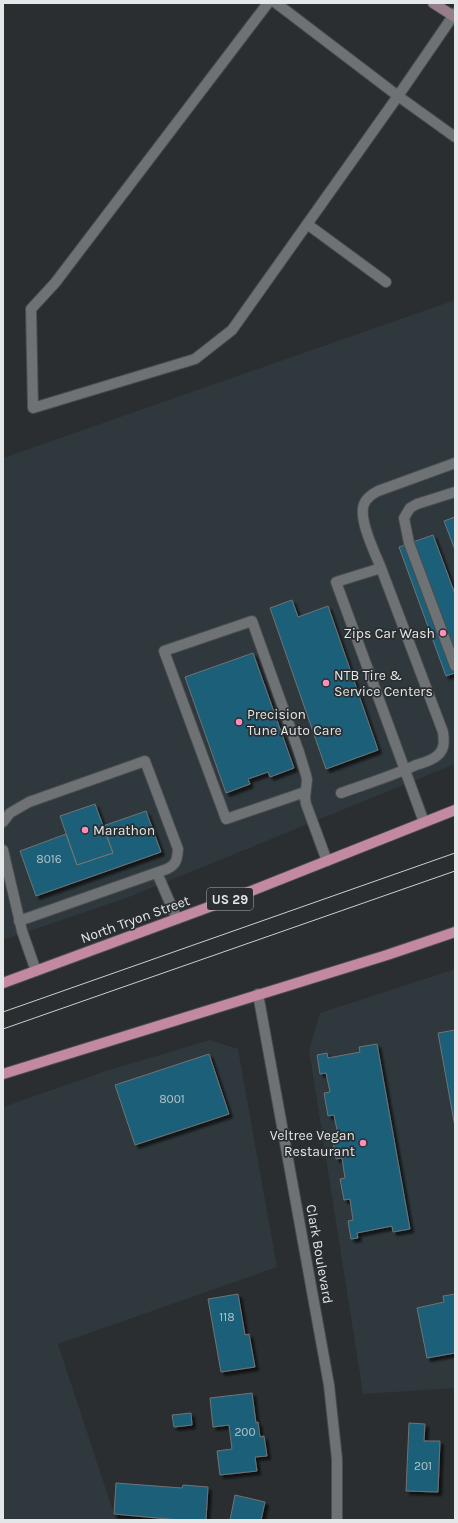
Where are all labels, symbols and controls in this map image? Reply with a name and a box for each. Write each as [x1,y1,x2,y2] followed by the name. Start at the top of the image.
[343,625,435,642] place label: Zips Car Wash
[438,628,448,638] marker: Zips Car Wash
[334,667,433,700] place label: NTB Tire & Service Centers
[321,678,331,688] marker: NTB Tire & Service Centers
[247,706,342,739] place label: Precision Tune Auto Care
[234,717,244,727] marker: Precision Tune Auto Care
[93,822,155,839] place label: Marathon
[80,825,90,835] marker: Marathon
[36,852,62,866] house number: 8016
[207,888,253,910] road number: US 29
[78,892,192,947] street label: North Tryon Street
[159,1092,185,1106] house number: 8001
[270,1127,355,1160] place label: Veltree Vegan Restaurant
[358,1138,368,1148] marker: Veltree Vegan Restaurant
[302,1203,337,1305] street label: Clark Boulevard
[219,1310,235,1324] house number: 118
[234,1425,256,1439] house number: 200
[414,1459,432,1473] house number: 201

